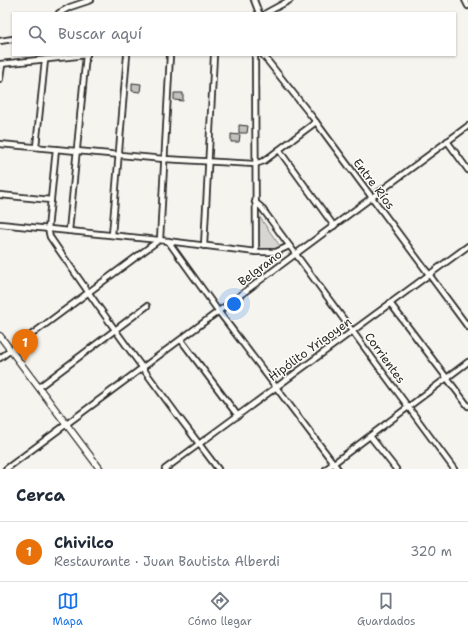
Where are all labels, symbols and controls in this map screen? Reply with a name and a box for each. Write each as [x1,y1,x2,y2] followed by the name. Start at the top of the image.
[12,12,456,56] search box
[26,23,48,45] icon: search
[58,24,142,44] text: Buscar aquí
[350,155,398,213] street label: Entre Ríos
[235,246,285,290] street label: Belgrano
[224,294,244,314] your location
[265,313,355,385] street label: Hipólito Yrigoyen
[12,329,38,362] pin: 1
[361,329,409,387] street label: Corrientes
[16,484,65,506] text: Cerca
[54,533,114,553] text: Chivilco
[26,543,32,560] text: 1
[410,543,452,560] text: 320 m
[54,553,280,570] text: Restaurante · Juan Bautista Alberdi
[52,590,83,629] tab: Mapa
[188,590,252,629] tab: Cómo llegar
[357,590,415,629] tab: Guardados

